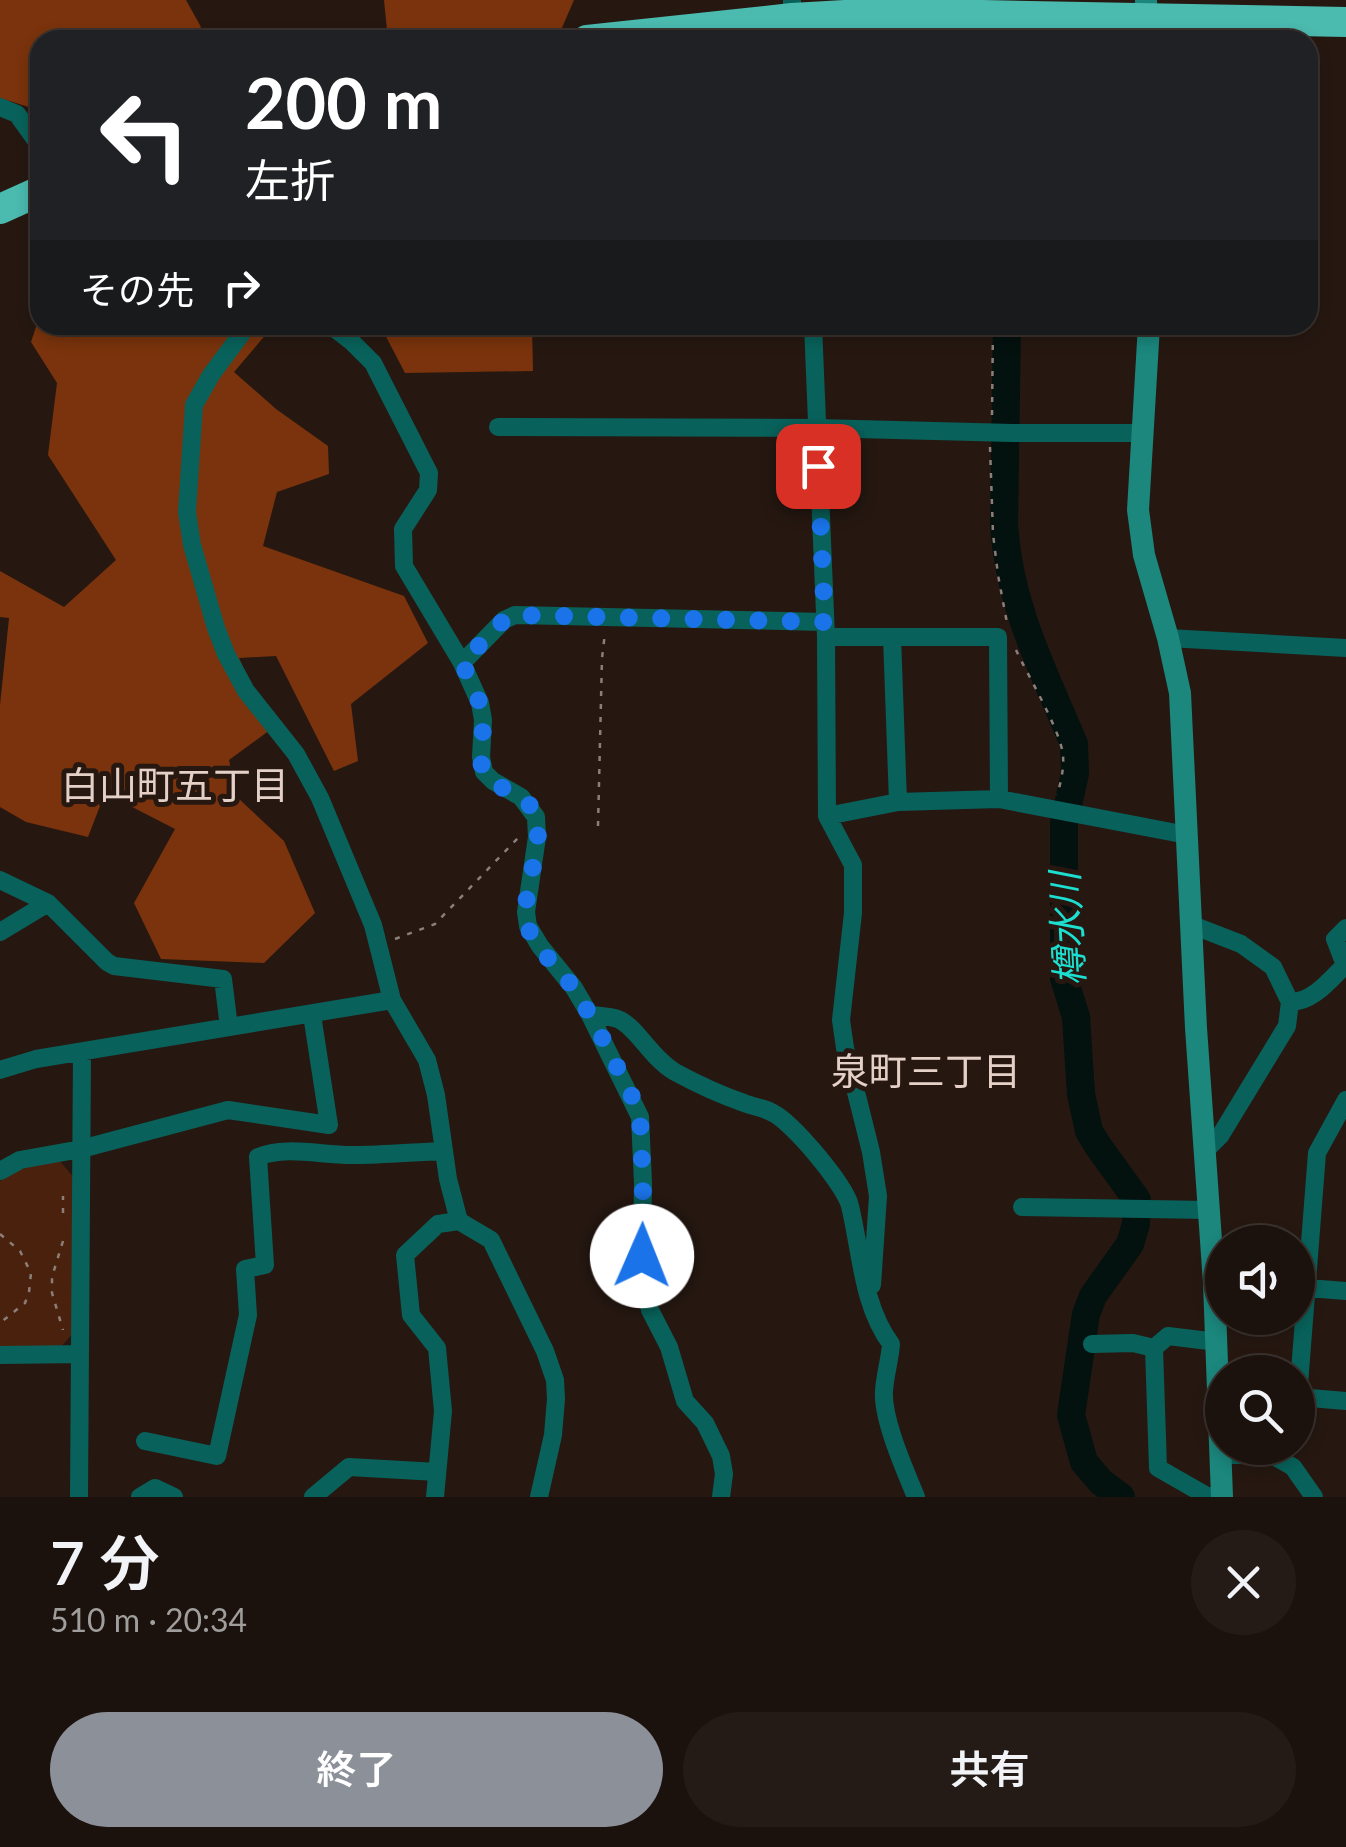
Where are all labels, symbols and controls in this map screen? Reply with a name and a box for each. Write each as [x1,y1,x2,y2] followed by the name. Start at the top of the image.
[245,60,442,144] text: 200 m
[80,70,210,200] icon: left
[245,153,335,207] text: 左折
[214,260,269,315] icon: right
[80,266,194,312] text: その先
[776,424,861,509] pin
[791,439,846,494] icon: arrive
[61,761,289,807] district label: 白山町五丁目
[1040,867,1092,987] water label: 樽水川
[831,1047,1021,1093] district label: 泉町三丁目
[590,1204,694,1308] position arrow
[1205,1225,1315,1465] map controls
[1205,1225,1315,1335] button: sound
[1205,1355,1315,1465] button: search
[50,1526,160,1598] text: 7 分
[1191,1530,1296,1635] button: close
[50,1600,247,1639] text: 510 m · 20:34
[50,1712,663,1827] button: 終了
[683,1712,1296,1827] button: 共有

